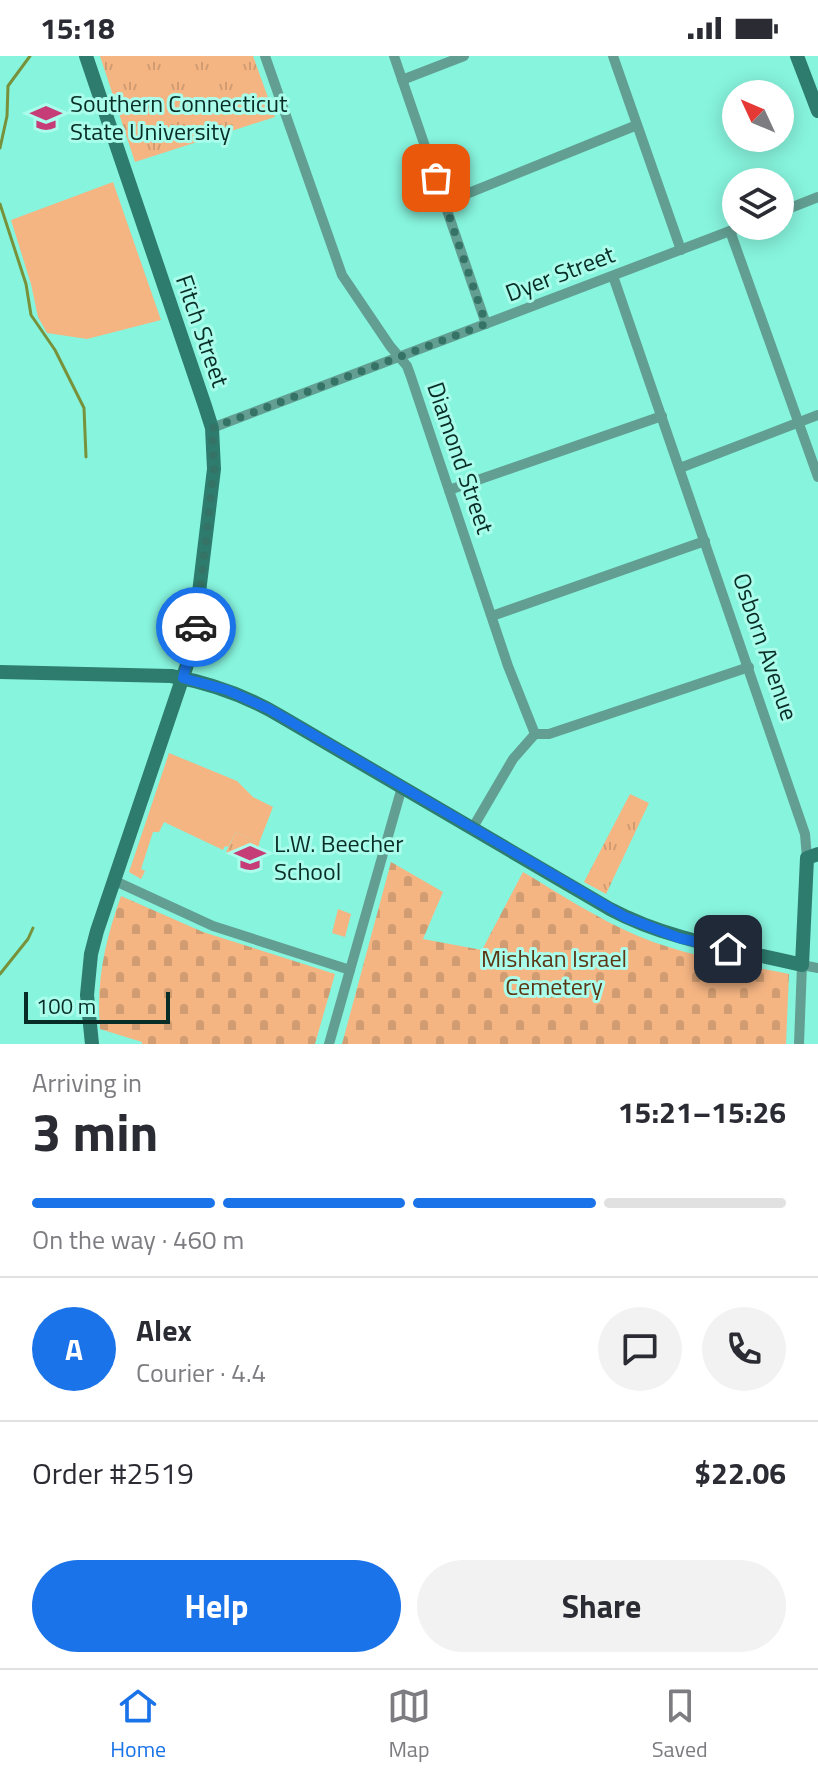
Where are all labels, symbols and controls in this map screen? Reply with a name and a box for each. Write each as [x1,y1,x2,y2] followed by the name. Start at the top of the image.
[40,5,115,51] text: 15:18
[722,80,794,152] north arrow
[722,80,794,240] map controls
[70,85,288,149] place label: Southern Connecticut State University
[29,101,63,135] school or university icon: Southern Connecticut State University
[402,144,470,212] pin
[414,156,458,200] icon: bag
[722,168,794,240] button: layers
[500,236,620,310] street label: Dyer Street
[167,270,239,392] street label: Fitch Street
[418,377,504,539] street label: Diamond Street
[724,568,808,725] street label: Osborn Avenue
[156,587,236,667] courier
[174,605,218,649] icon: car
[274,825,403,889] place label: L.W. Beecher School
[233,841,267,875] school or university icon: L.W. Beecher School
[694,915,762,983] pin
[706,927,750,971] icon: home
[481,940,627,1004] park label: Mishkan Israel Cemetery
[24,988,170,1024] scale bar
[36,989,96,1023] text: 100 m
[32,1063,142,1102] text: Arriving in
[618,1089,786,1135] text: 15:21–15:26
[32,1092,158,1171] text: 3 min
[32,1220,244,1259] text: On the way · 460 m
[136,1307,192,1353] text: Alex
[598,1307,682,1391] button: chat
[702,1307,786,1391] button: phone
[65,1326,83,1372] text: A
[136,1353,266,1392] text: Courier · 4.4
[32,1450,194,1496] text: Order #2519
[694,1450,786,1496] text: $22.06
[32,1560,401,1652] button: Help
[417,1560,786,1652] button: Share
[110,1684,166,1766] tab: Home
[387,1684,431,1766] tab: Map
[652,1684,708,1766] tab: Saved

